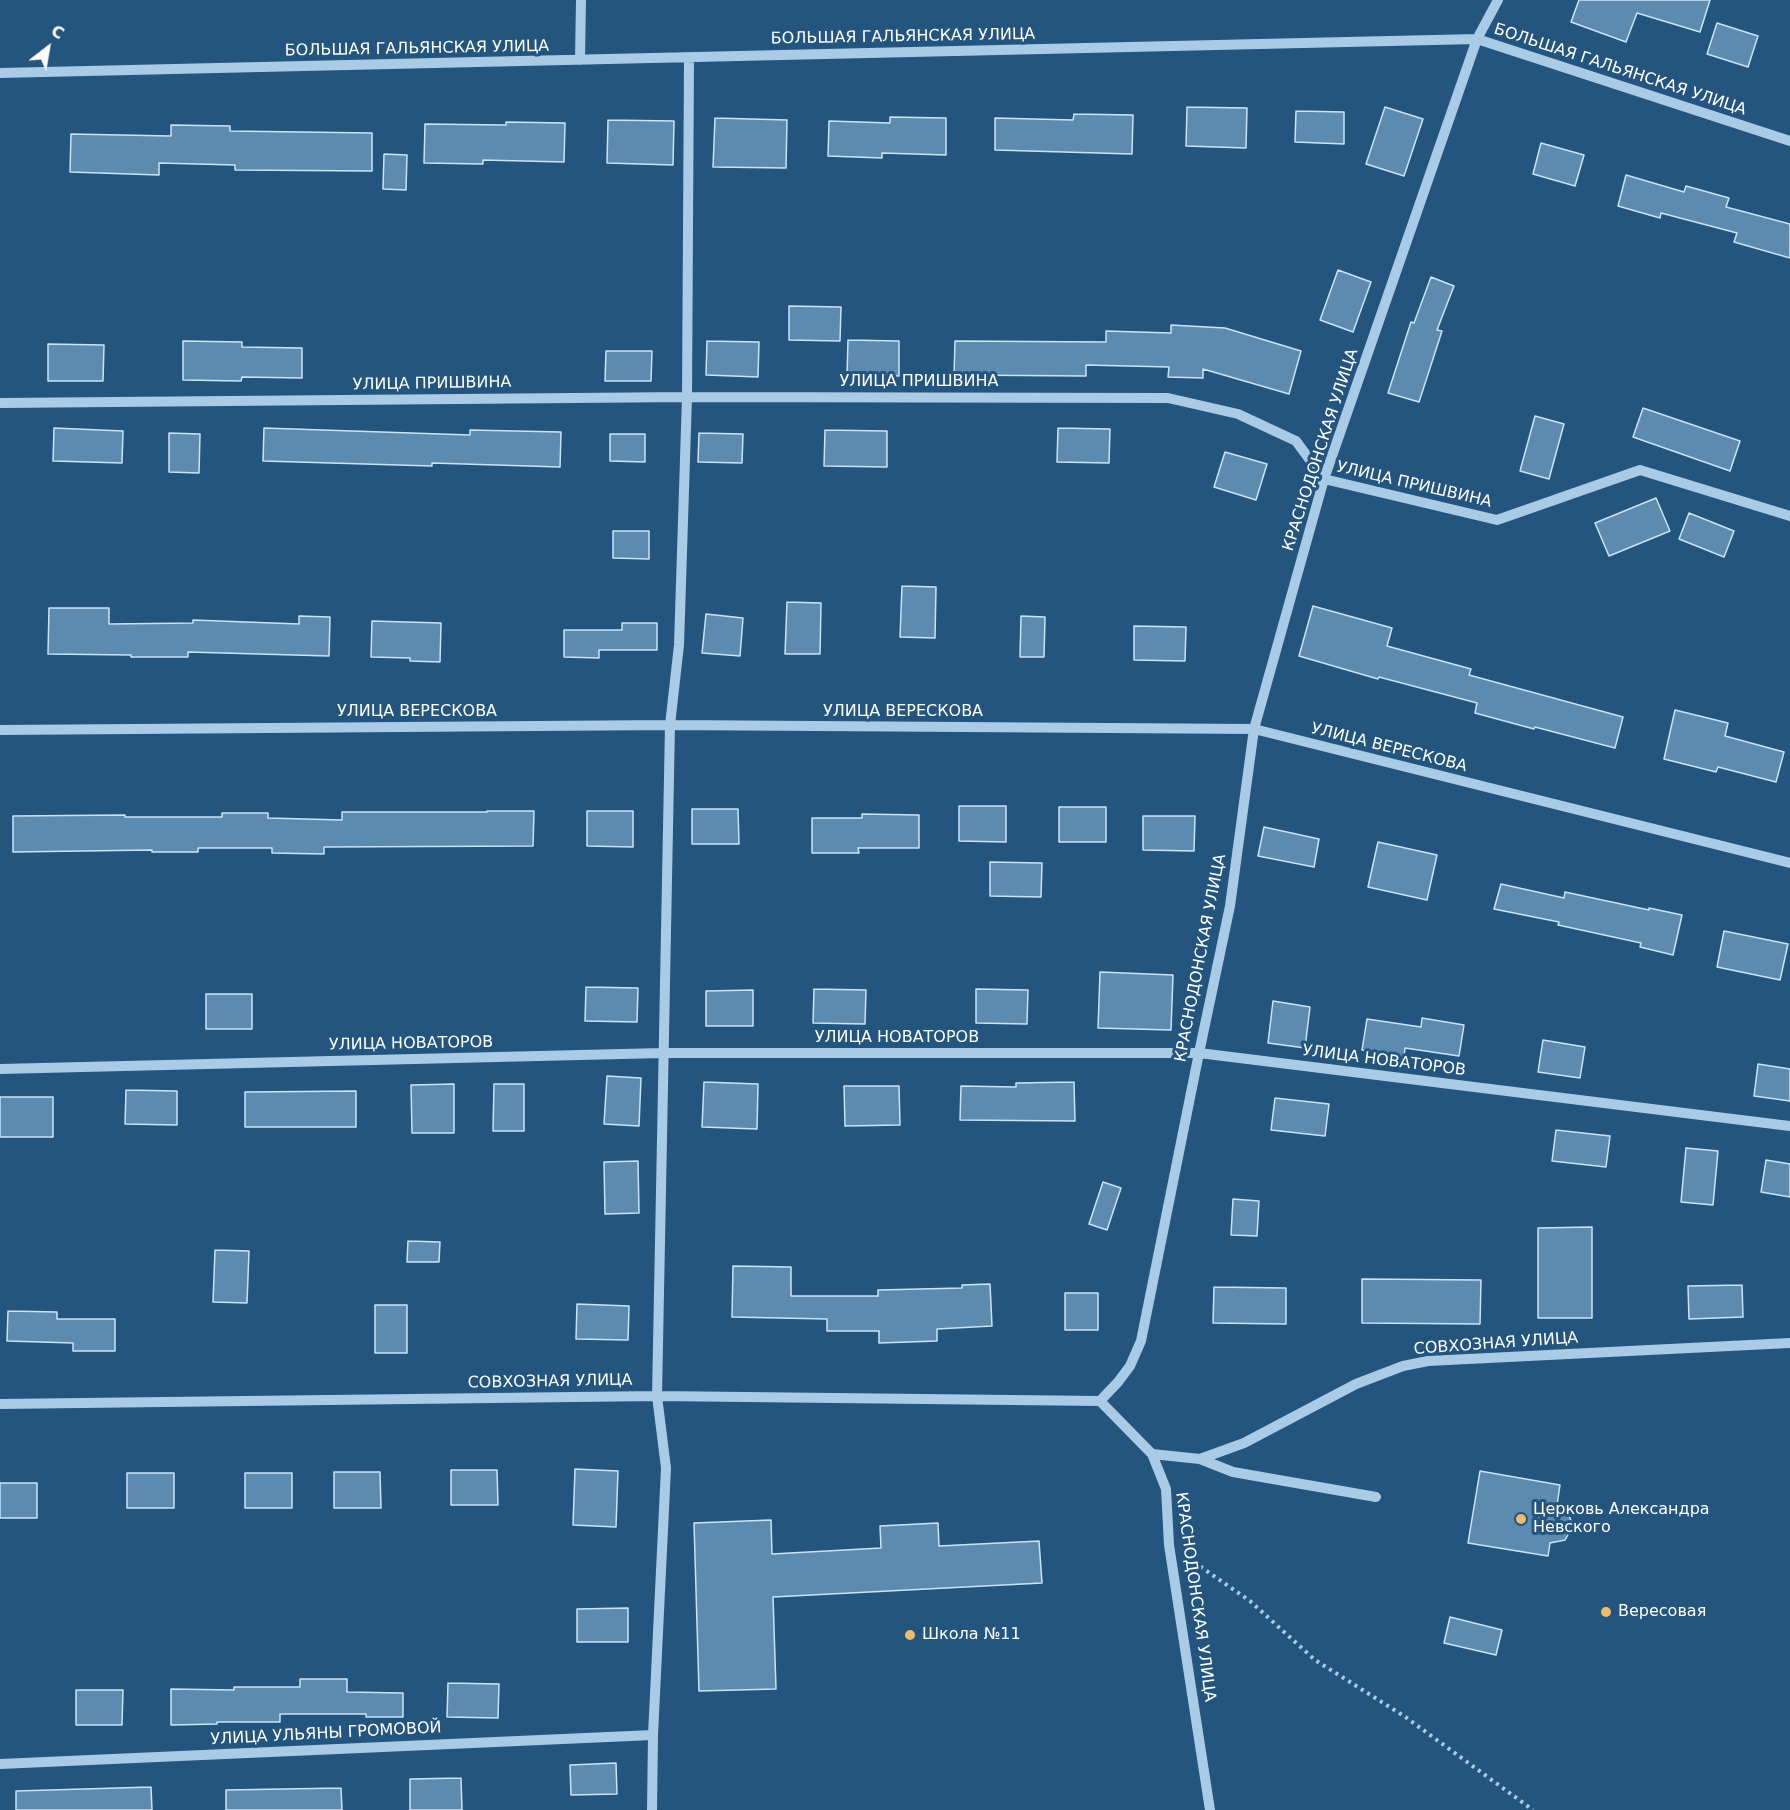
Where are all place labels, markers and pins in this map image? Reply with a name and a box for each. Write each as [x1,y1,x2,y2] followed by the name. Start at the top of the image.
[1533,1500,1710,1538] place label: Церковь Александра Невского
[1514,1512,1528,1526] marker: Церковь Александра Невского
[1618,1602,1706,1622] place label: Вересовая
[1599,1605,1613,1619] marker: Вересовая
[922,1625,1021,1645] place label: Школа №11
[903,1628,917,1642] marker: Школа №11

